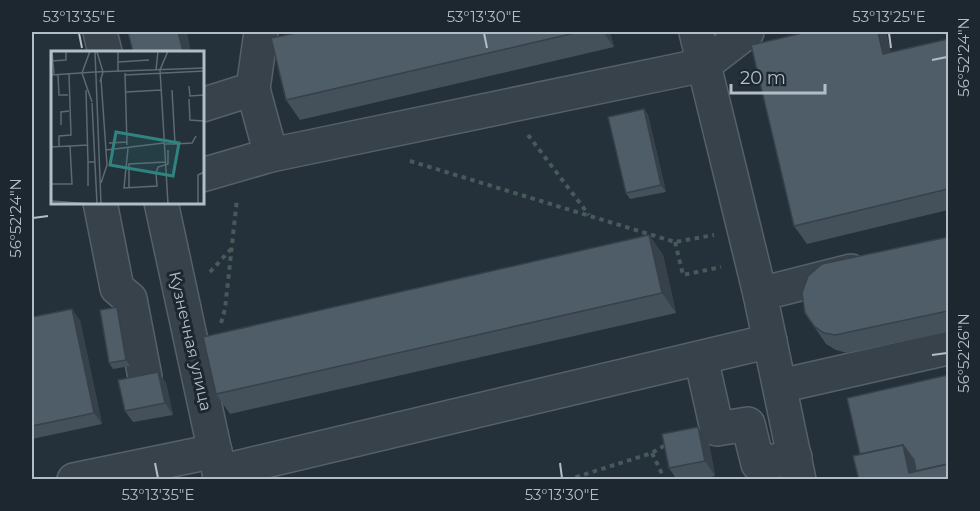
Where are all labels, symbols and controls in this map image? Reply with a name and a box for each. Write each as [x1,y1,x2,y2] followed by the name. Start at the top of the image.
[42,7,116,26] text: 53°13'35"E
[447,7,521,26] text: 53°13'30"E
[852,7,926,26] text: 53°13'25"E
[954,17,973,97] text: 56°52'24"N
[51,51,204,204] inset map
[731,57,826,95] scale bar
[740,67,786,89] text: 20 m
[6,178,25,258] text: 56°52'24"N
[165,270,216,413] street label: Кузнечная улица
[954,313,973,393] text: 56°52'26"N
[121,485,195,504] text: 53°13'35"E
[525,485,599,504] text: 53°13'30"E

